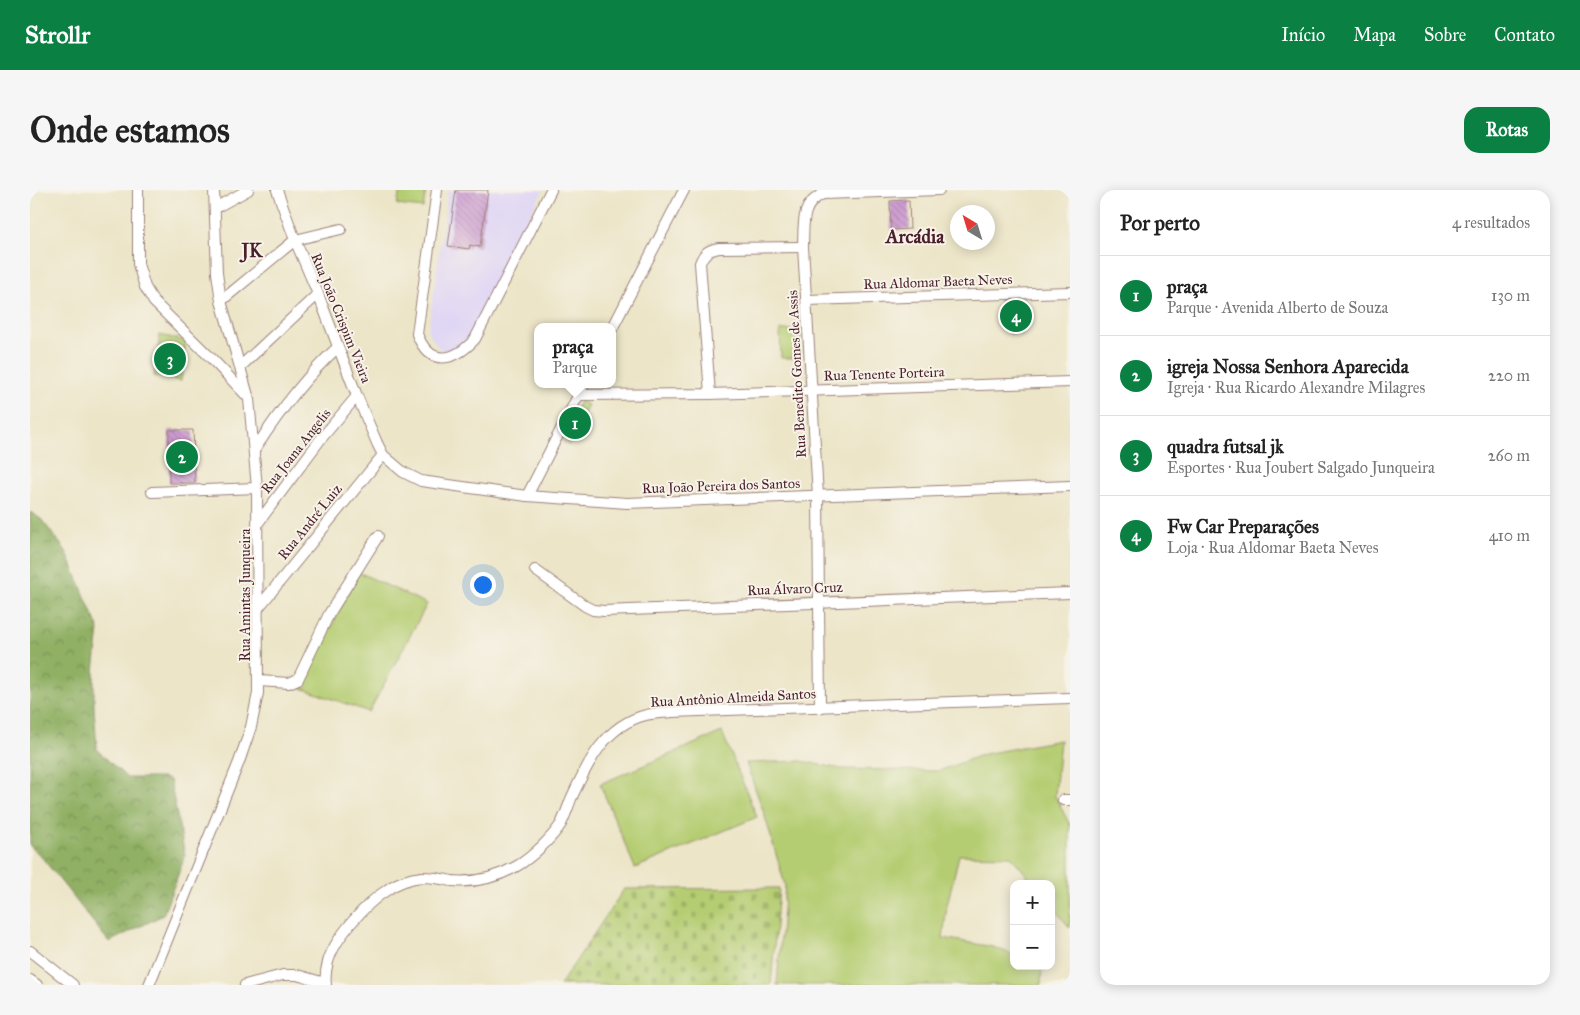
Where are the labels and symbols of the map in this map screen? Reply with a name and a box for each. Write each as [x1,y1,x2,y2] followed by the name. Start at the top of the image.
[950,205,995,250] north arrow
[884,225,945,248] district label: Arcádia
[238,239,264,263] district label: JK
[306,251,375,386] street label: Rua João Crispim Vieira
[863,271,1013,293] street label: Rua Aldomar Baeta Neves
[784,290,810,458] street label: Rua Benedito Gomes de Assis
[1000,297,1032,335] pin: 4
[154,340,186,378] pin: 3
[823,363,945,385] street label: Rua Tenente Porteira
[559,404,591,442] pin: 1
[258,405,335,497] street label: Rua Joana Angelis
[166,438,198,476] pin: 2
[642,475,800,498] street label: Rua João Pereira dos Santos
[274,480,346,563] street label: Rua André Luiz
[237,528,255,662] street label: Rua Amintas Junqueira
[470,572,496,598] your location
[747,577,844,599] street label: Rua Álvaro Cruz
[650,685,816,711] street label: Rua Antônio Almeida Santos

